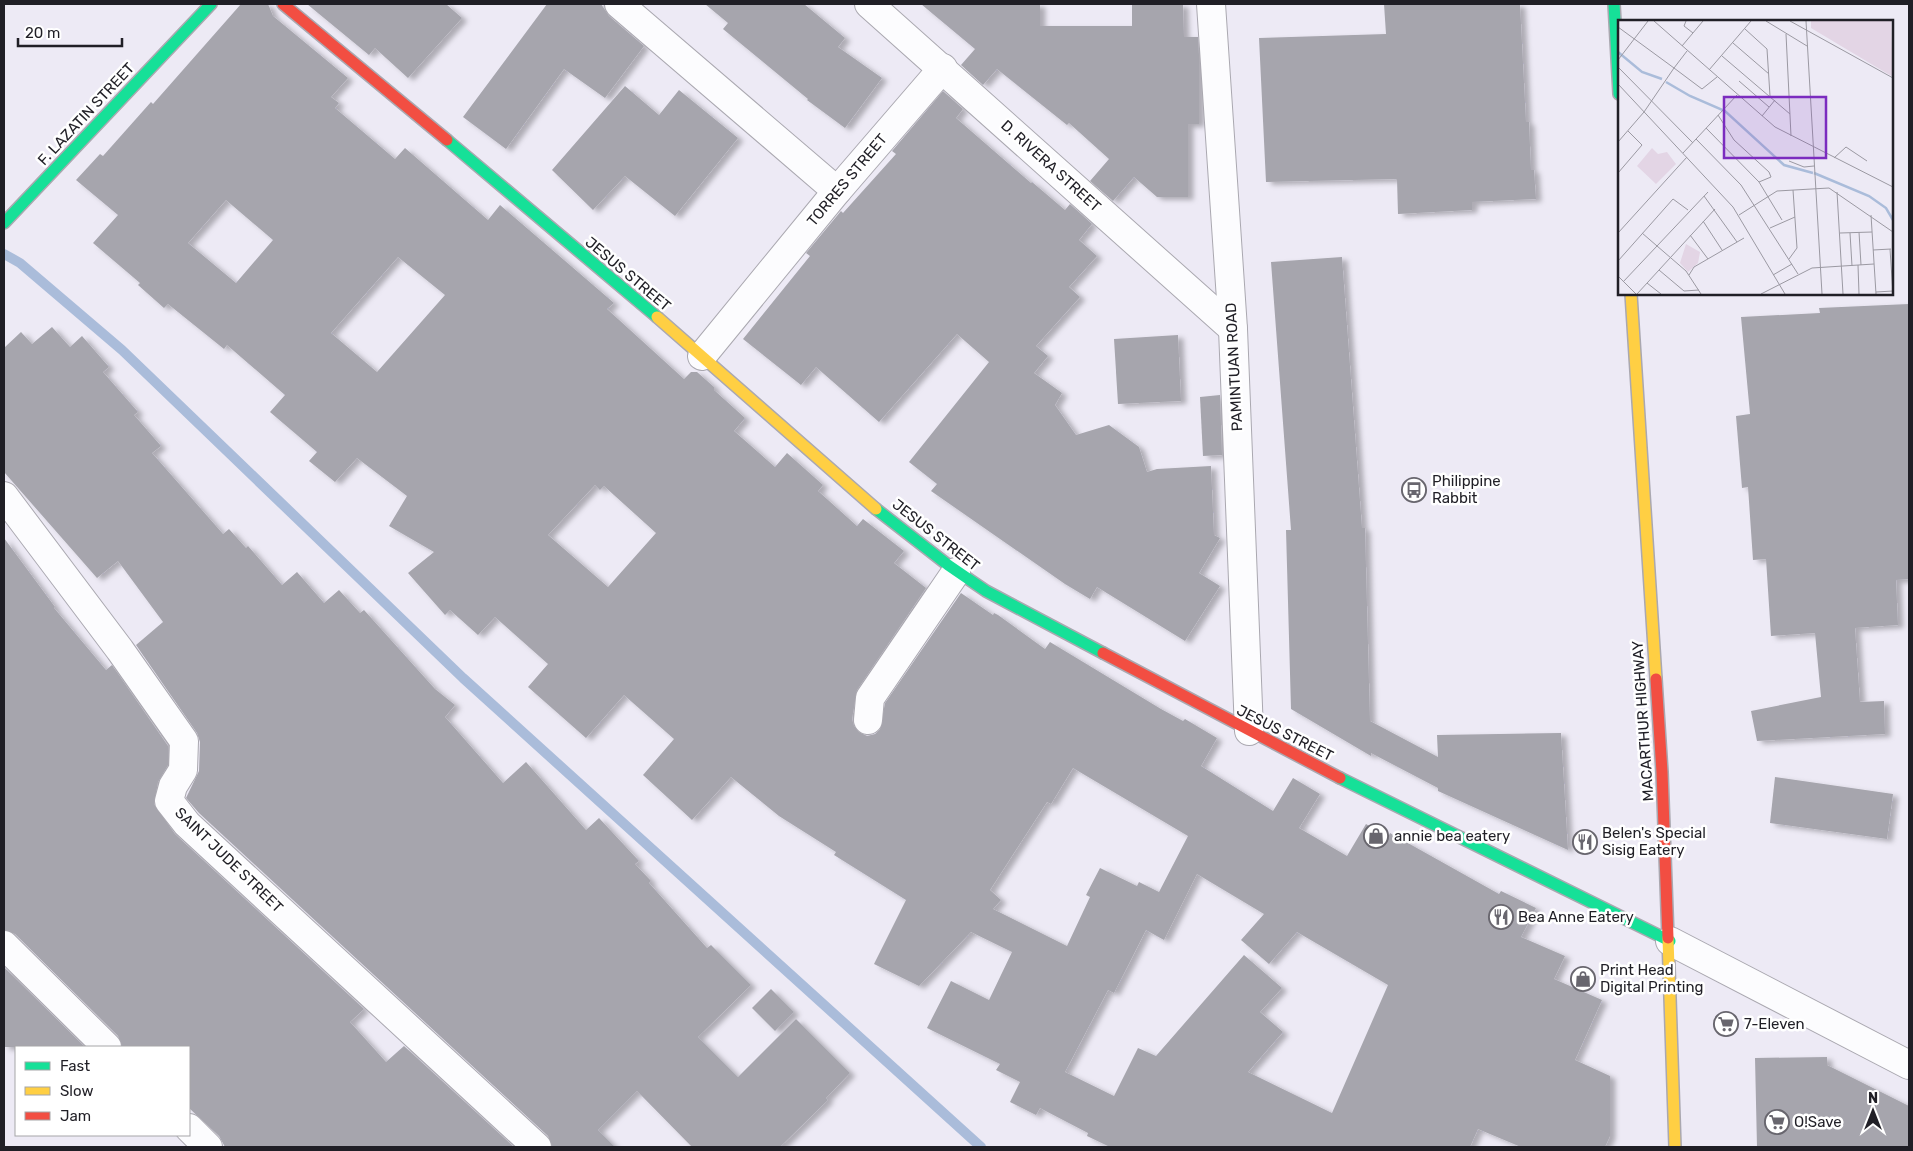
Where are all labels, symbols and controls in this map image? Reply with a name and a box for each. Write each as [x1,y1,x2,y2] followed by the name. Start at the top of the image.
[18,15,121,47] scale bar
[1618,20,1893,295] inset map
[25,24,60,42] text: 20 m
[34,59,138,169] street label: F. LAZATIN STREET
[997,116,1105,216] street label: D. RIVERA STREET
[803,130,891,230] street label: TORRES STREET
[582,233,675,315] street label: JESUS STREET
[1222,302,1246,432] street label: PAMINTUAN ROAD
[1432,472,1501,507] place label: Philippine Rabbit
[1401,477,1427,503] bus stop icon: Philippine Rabbit
[889,495,984,575] street label: JESUS STREET
[1628,640,1658,802] street label: MACARTHUR HIGHWAY
[1234,701,1337,765] street label: JESUS STREET
[171,804,287,917] street label: SAINT JUDE STREET
[1363,823,1389,849] shop icon: annie bea eatery
[1602,824,1706,859] place label: Belen's Special Sisig Eatery
[1394,827,1510,845] place label: annie bea eatery
[1572,829,1598,855] restaurant icon: Belen's Special Sisig Eatery
[1488,904,1514,930] restaurant icon: Bea Anne Eatery
[1518,908,1634,926] place label: Bea Anne Eatery
[1600,961,1704,996] place label: Print Head Digital Printing
[1570,966,1596,992] shop icon: Print Head Digital Printing
[1713,1011,1739,1037] supermarket icon: 7-Eleven
[1744,1015,1805,1033] place label: 7-Eleven
[15,1046,190,1136] legend
[60,1057,90,1075] text: Fast
[60,1082,93,1100] text: Slow
[1848,1086,1898,1136] north arrow
[1868,1090,1878,1107] text: N
[60,1107,91,1125] text: Jam
[1764,1109,1790,1135] supermarket icon: O!Save
[1794,1113,1842,1131] place label: O!Save

